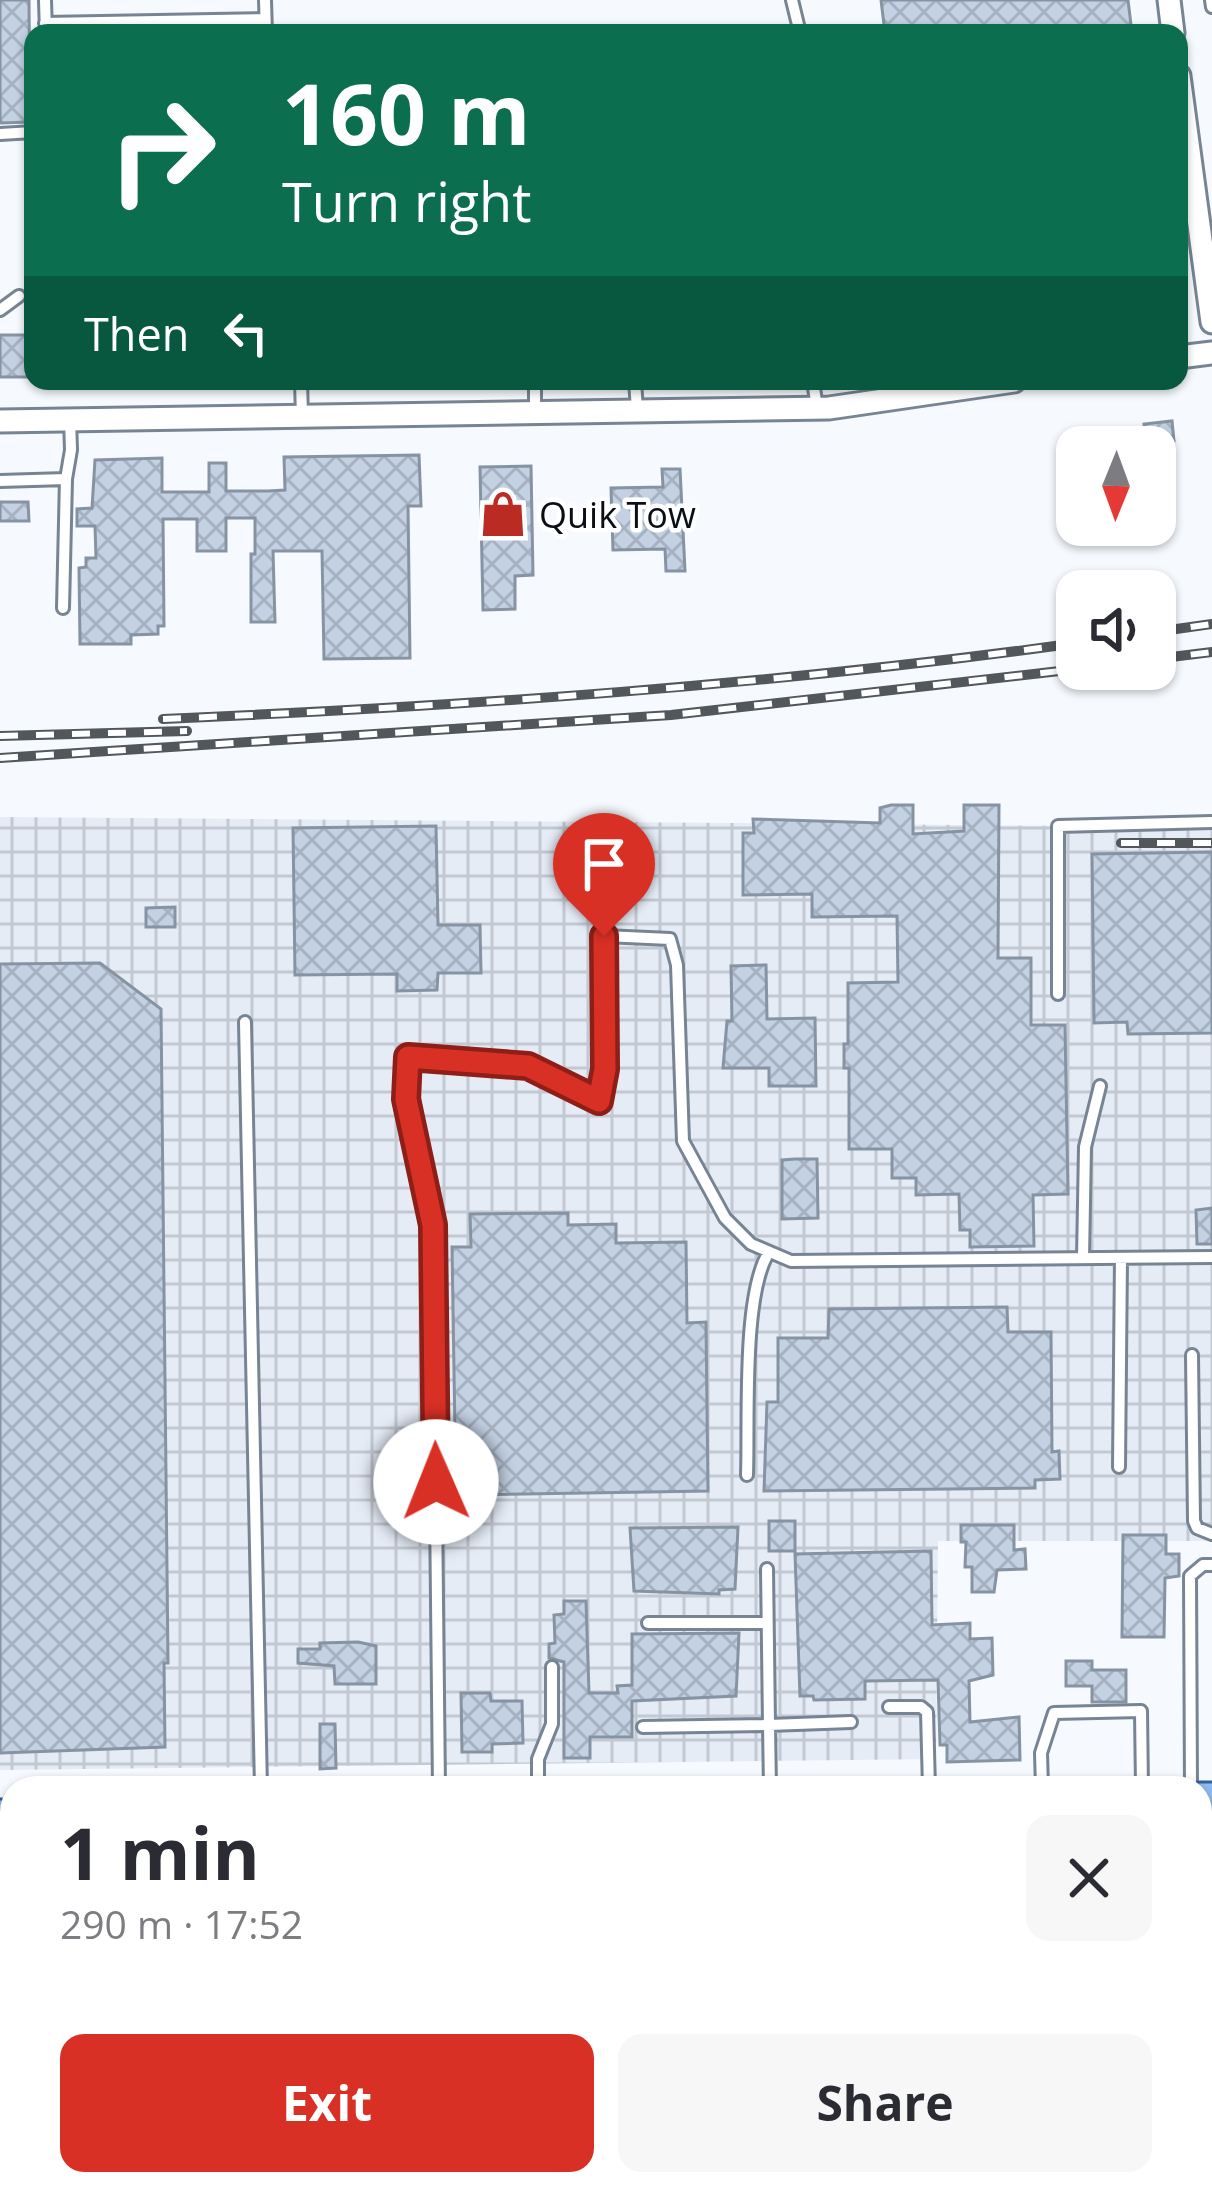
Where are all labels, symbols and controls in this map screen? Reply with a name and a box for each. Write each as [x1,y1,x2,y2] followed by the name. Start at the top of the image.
[282,55,530,170] text: 160 m
[84,72,240,228] icon: right
[282,164,531,238] text: Turn right
[213,300,279,366] icon: left
[84,303,189,364] text: Then
[1056,426,1176,546] north arrow
[1056,426,1176,690] map controls
[478,489,528,539] shop icon: Quik Tow
[539,490,696,539] place label: Quik Tow
[1056,570,1176,690] button: sound
[553,813,655,936] pin
[571,831,637,897] icon: arrive
[373,1419,499,1545] position arrow
[60,1803,260,1901] text: 1 min
[1026,1815,1152,1941] button: close
[60,1897,303,1950] text: 290 m · 17:52
[60,2034,594,2172] button: Exit
[618,2034,1152,2172] button: Share

